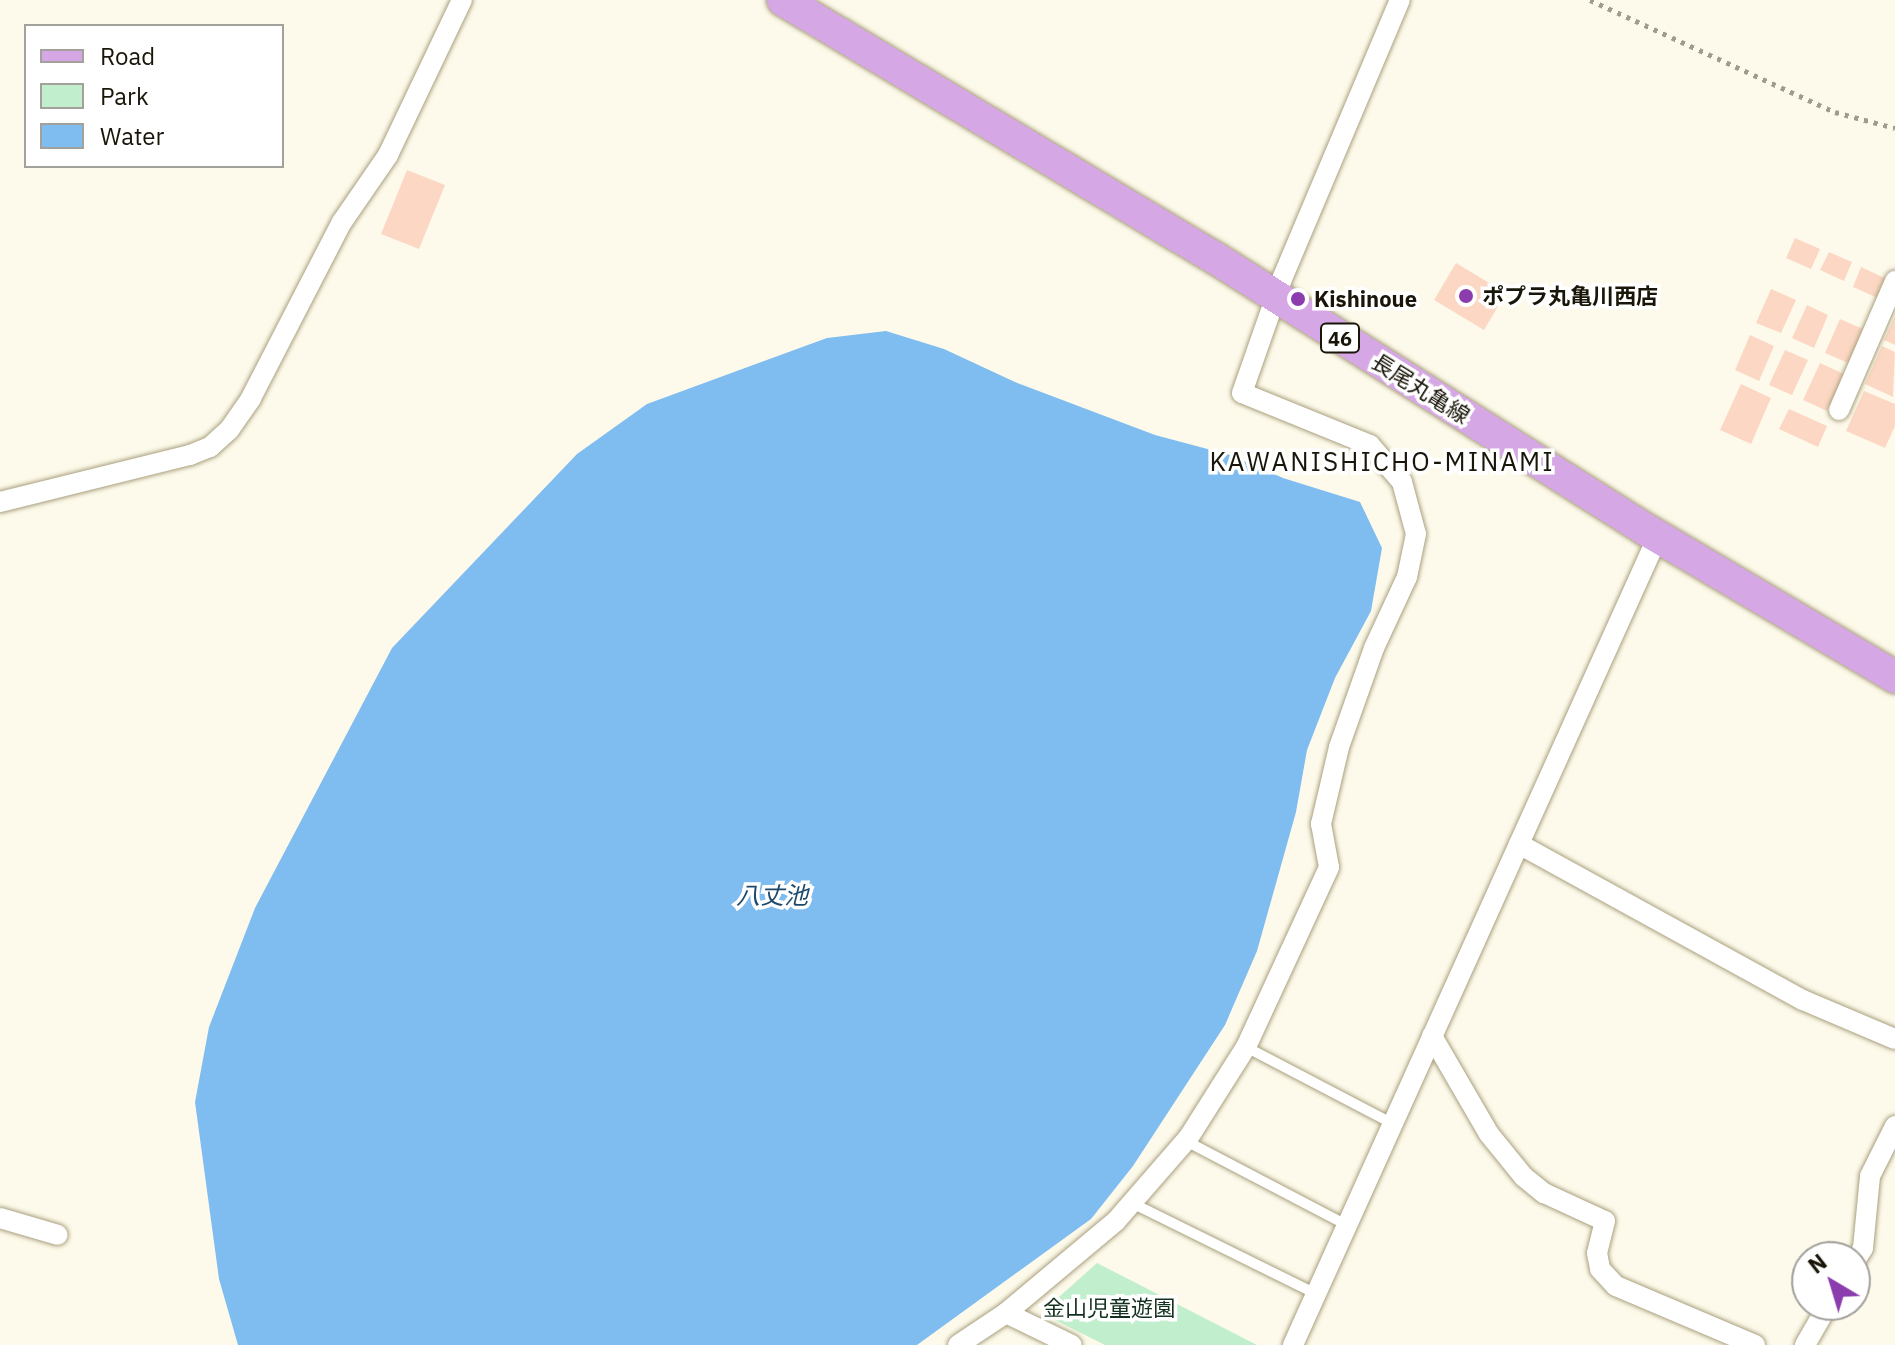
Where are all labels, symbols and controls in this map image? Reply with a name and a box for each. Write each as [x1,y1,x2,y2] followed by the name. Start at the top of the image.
[24,24,284,168] legend
[100,40,155,72] text: Road
[100,80,149,112] text: Park
[100,120,164,152] text: Water
[1482,283,1658,309] place label: ポプラ丸亀川西店
[1314,286,1417,312] place label: Kishinoue
[1457,287,1475,305] marker: ポプラ丸亀川西店
[1289,290,1307,308] marker: Kishinoue
[1320,322,1360,354] road number: 46
[1367,348,1475,428] street label: 長尾丸亀線
[1209,446,1555,478] district label: KAWANISHICHO-MINAMI
[736,882,808,910] water label: 八丈池
[1791,1241,1871,1321] north arrow
[1802,1247,1832,1280] text: N
[1043,1295,1175,1321] park label: 金山児童遊園

